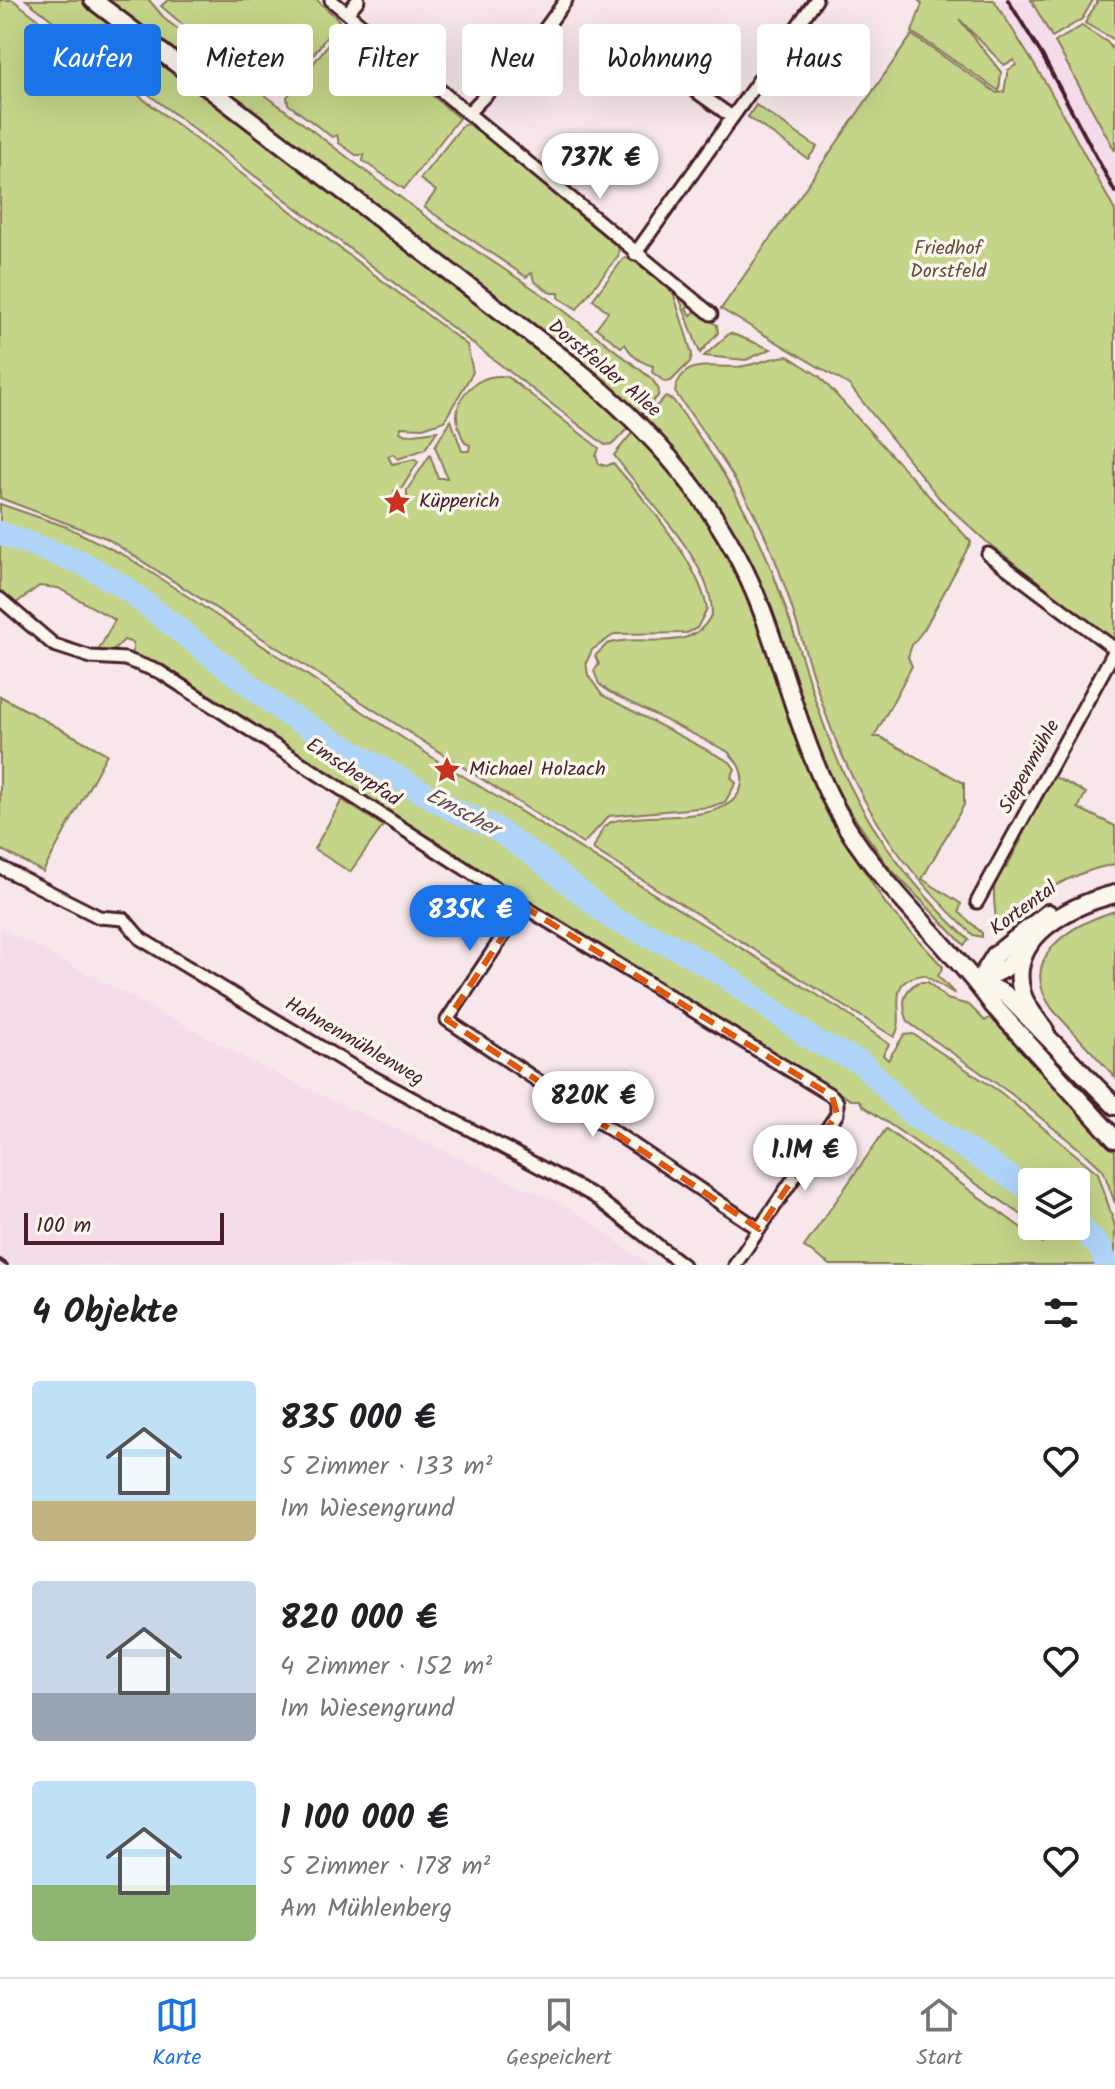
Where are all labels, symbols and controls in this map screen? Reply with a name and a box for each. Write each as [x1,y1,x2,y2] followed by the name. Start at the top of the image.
[24,24,161,96] chip: Kaufen
[177,24,313,96] chip: Mieten
[329,24,446,96] chip: Filter
[462,24,563,96] chip: Neu
[579,24,741,96] chip: Wohnung
[757,24,870,96] chip: Haus
[535,133,665,201] pin: 737K €
[560,138,640,180] text: 737K €
[910,233,987,288] park label: Friedhof Dorstfeld
[540,312,668,426] street label: Dorstfelder Allee
[419,486,500,518] place label: Küpperich
[382,487,412,517] place icon: Küpperich
[991,714,1069,820] street label: Siepenmühle
[299,730,408,816] street label: Emscherpfad
[469,754,606,786] place label: Michael Holzach
[432,755,462,785] place icon: Michael Holzach
[419,779,509,849] water label: Emscher
[983,873,1065,945] street label: Kortental
[405,885,535,953] pin: 835K €
[428,890,512,932] text: 835K €
[278,989,430,1095] street label: Hahnenmühlenweg
[528,1071,658,1139] pin: 820K €
[550,1076,636,1118] text: 820K €
[740,1125,870,1193] pin: 1.1M €
[771,1130,839,1172] text: 1.1M €
[1018,1168,1090,1240] map controls
[1018,1168,1090,1240] button: layers
[24,1209,224,1245] scale bar
[36,1209,91,1244] text: 100 m
[32,1286,178,1340] text: 4 Objekte
[1039,1291,1083,1335] icon: filters
[280,1392,436,1446] text: 835 000 €
[96,1413,192,1509] icon: home
[1039,1439,1083,1483] icon: heart
[280,1446,492,1488] text: 5 Zimmer · 133 m²
[280,1488,454,1530] text: Im Wiesengrund
[280,1592,437,1646] text: 820 000 €
[96,1613,192,1709] icon: home
[1039,1639,1083,1683] icon: heart
[280,1646,492,1688] text: 4 Zimmer · 152 m²
[280,1688,454,1730] text: Im Wiesengrund
[280,1792,449,1846] text: 1 100 000 €
[96,1813,192,1909] icon: home
[1039,1839,1083,1883] icon: heart
[280,1846,490,1888] text: 5 Zimmer · 178 m²
[280,1888,452,1930] text: Am Mühlenberg
[152,1993,201,2076] tab: Karte
[506,1993,612,2076] tab: Gespeichert
[916,1993,963,2076] tab: Start

